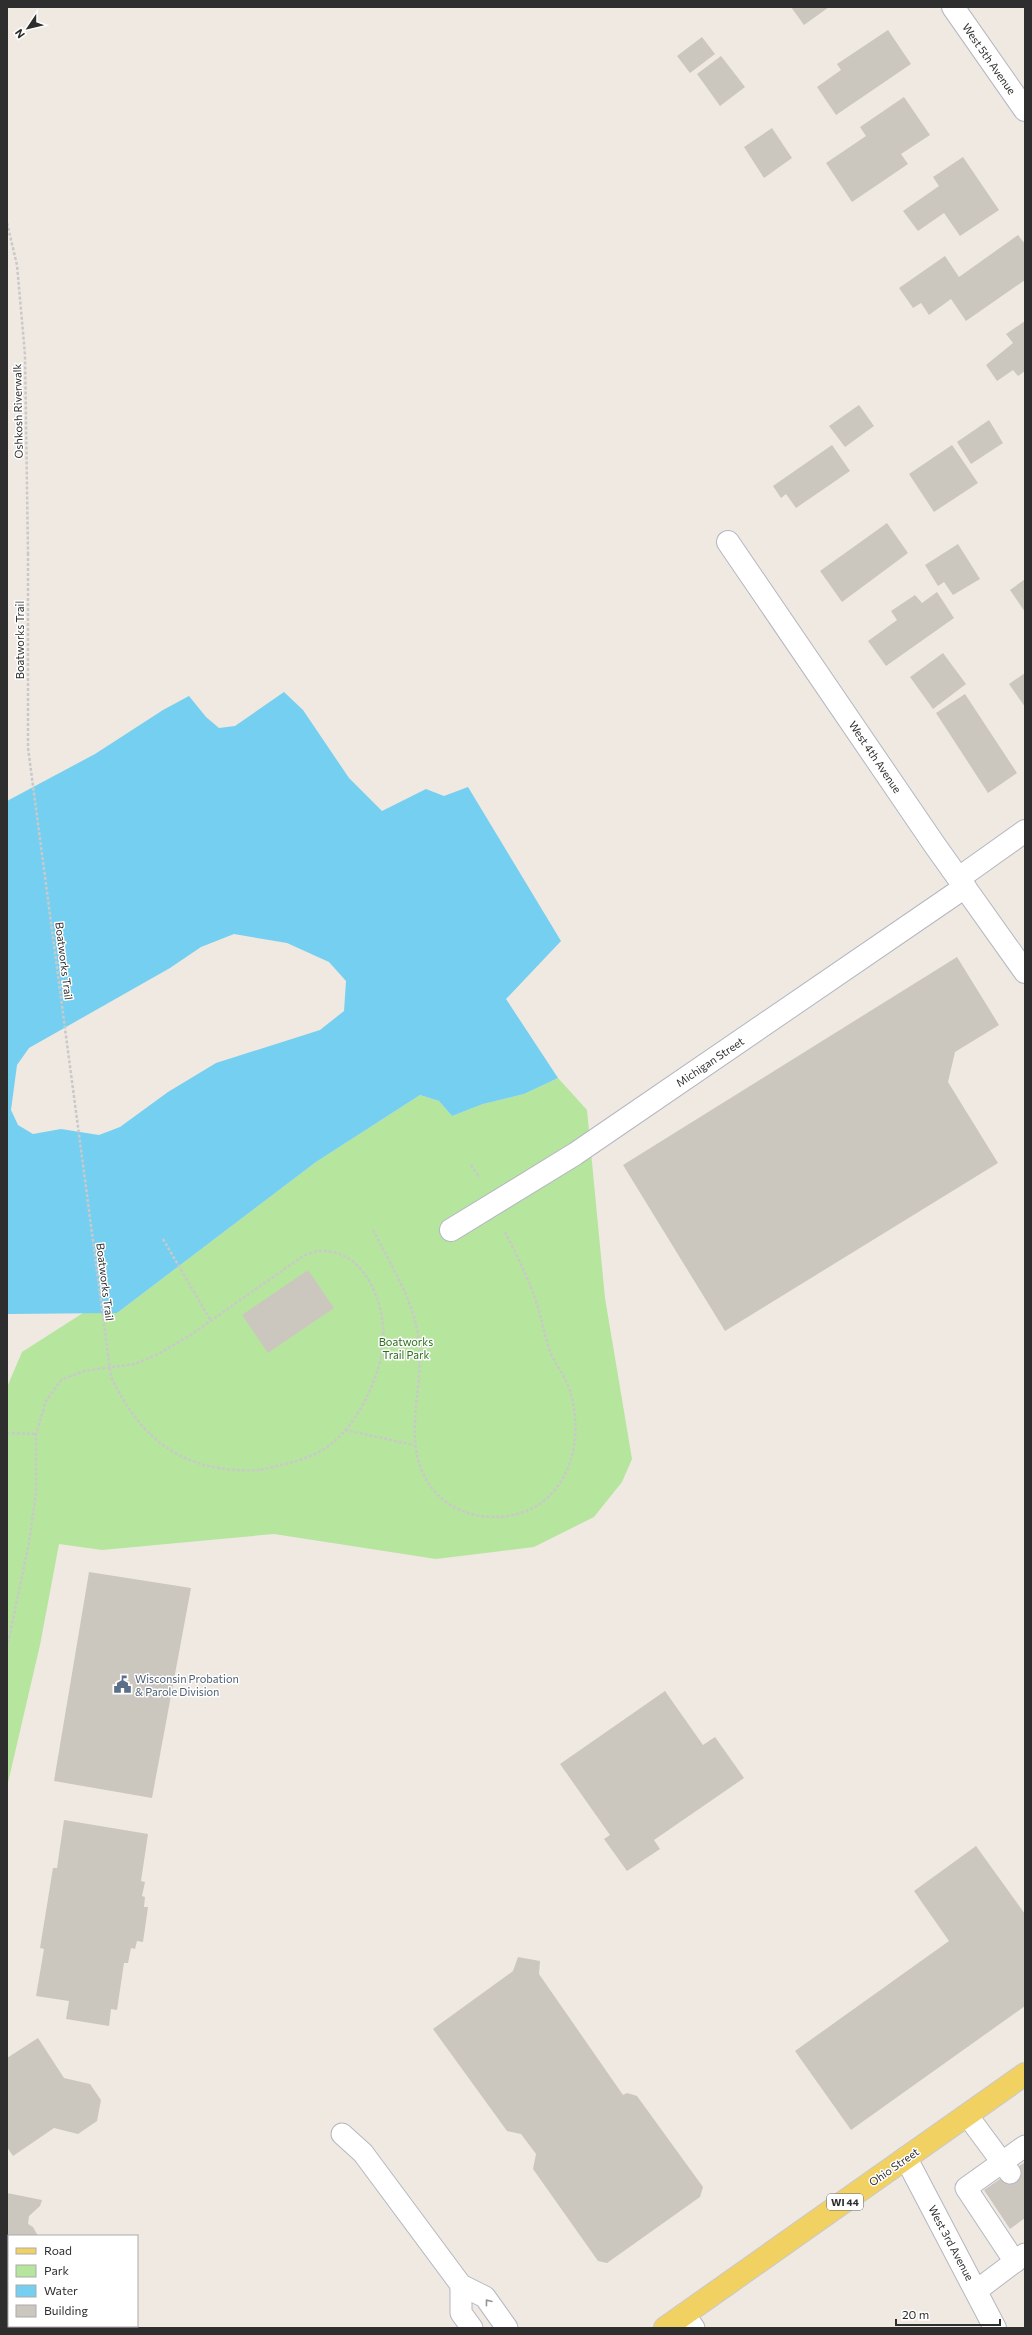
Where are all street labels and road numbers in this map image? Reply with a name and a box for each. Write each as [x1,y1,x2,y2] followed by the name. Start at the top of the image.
[960,21,1019,97] street label: West 5th Avenue
[10,363,25,459] street label: Oshkosh Riverwalk
[13,601,26,679] street label: Boatworks Trail
[847,718,904,795] street label: West 4th Avenue
[53,921,76,1001] street label: Boatworks Trail
[673,1034,747,1089] street label: Michigan Street
[94,1242,117,1322] street label: Boatworks Trail
[866,2144,922,2189] street label: Ohio Street
[827,2194,863,2210] road number: WI 44
[926,2203,977,2283] street label: West 3rd Avenue

